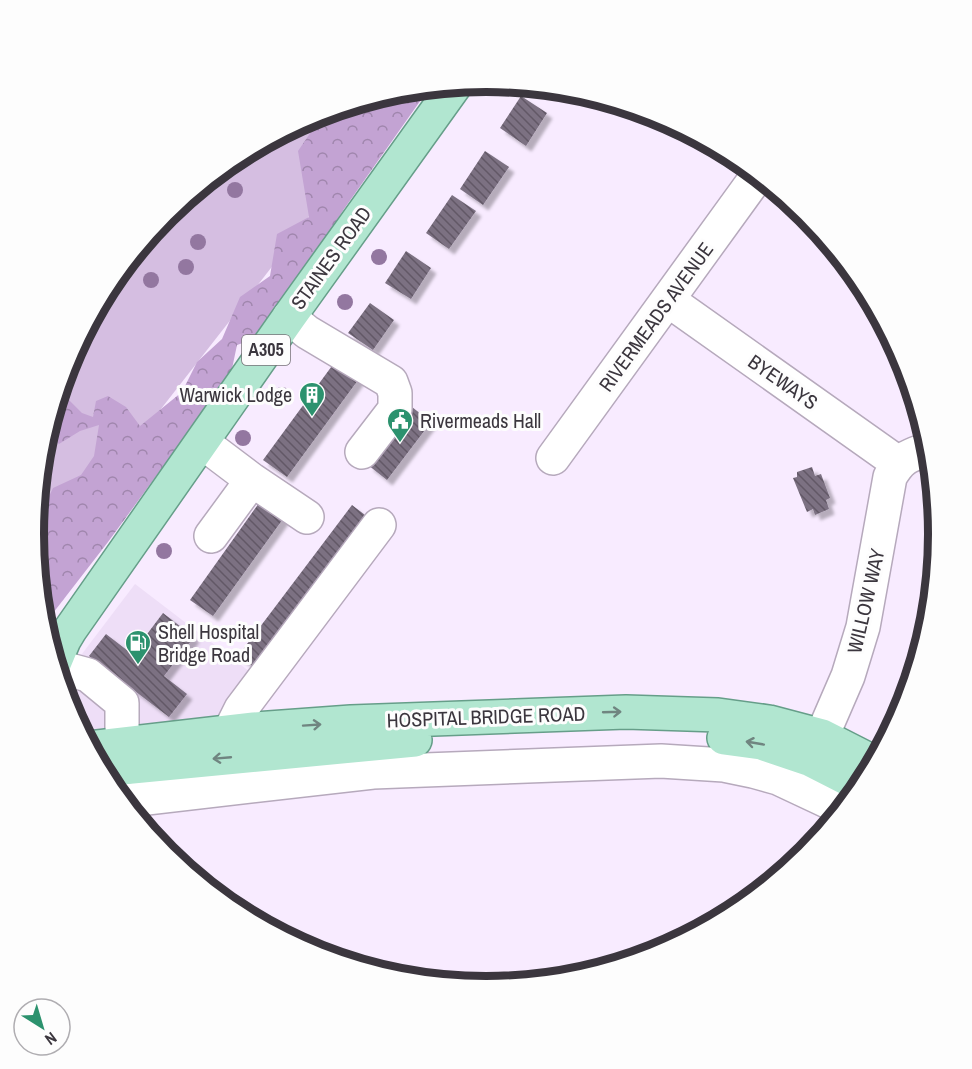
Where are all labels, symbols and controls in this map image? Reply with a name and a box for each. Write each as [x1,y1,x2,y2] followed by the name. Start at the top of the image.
[284,201,377,315] street label: STAINES ROAD
[592,237,719,397] street label: RIVERMEADS AVENUE
[242,335,290,365] road number: A305
[743,348,824,415] street label: BYEWAYS
[297,380,327,418] building icon: Warwick Lodge
[180,381,292,408] place label: Warwick Lodge
[385,406,415,444] public building icon: Rivermeads Hall
[420,407,541,434] place label: Rivermeads Hall
[840,546,891,656] street label: WILLOW WAY
[158,618,259,668] place label: Shell Hospital Bridge Road
[123,628,153,666] fuel station icon: Shell Hospital Bridge Road
[386,700,586,733] street label: HOSPITAL BRIDGE ROAD
[601,707,621,718] one-way arrow
[302,719,322,730] one-way arrow
[746,737,766,748] one-way arrow
[212,753,232,764] one-way arrow
[12,997,72,1057] north arrow
[41,1027,61,1051] text: N

